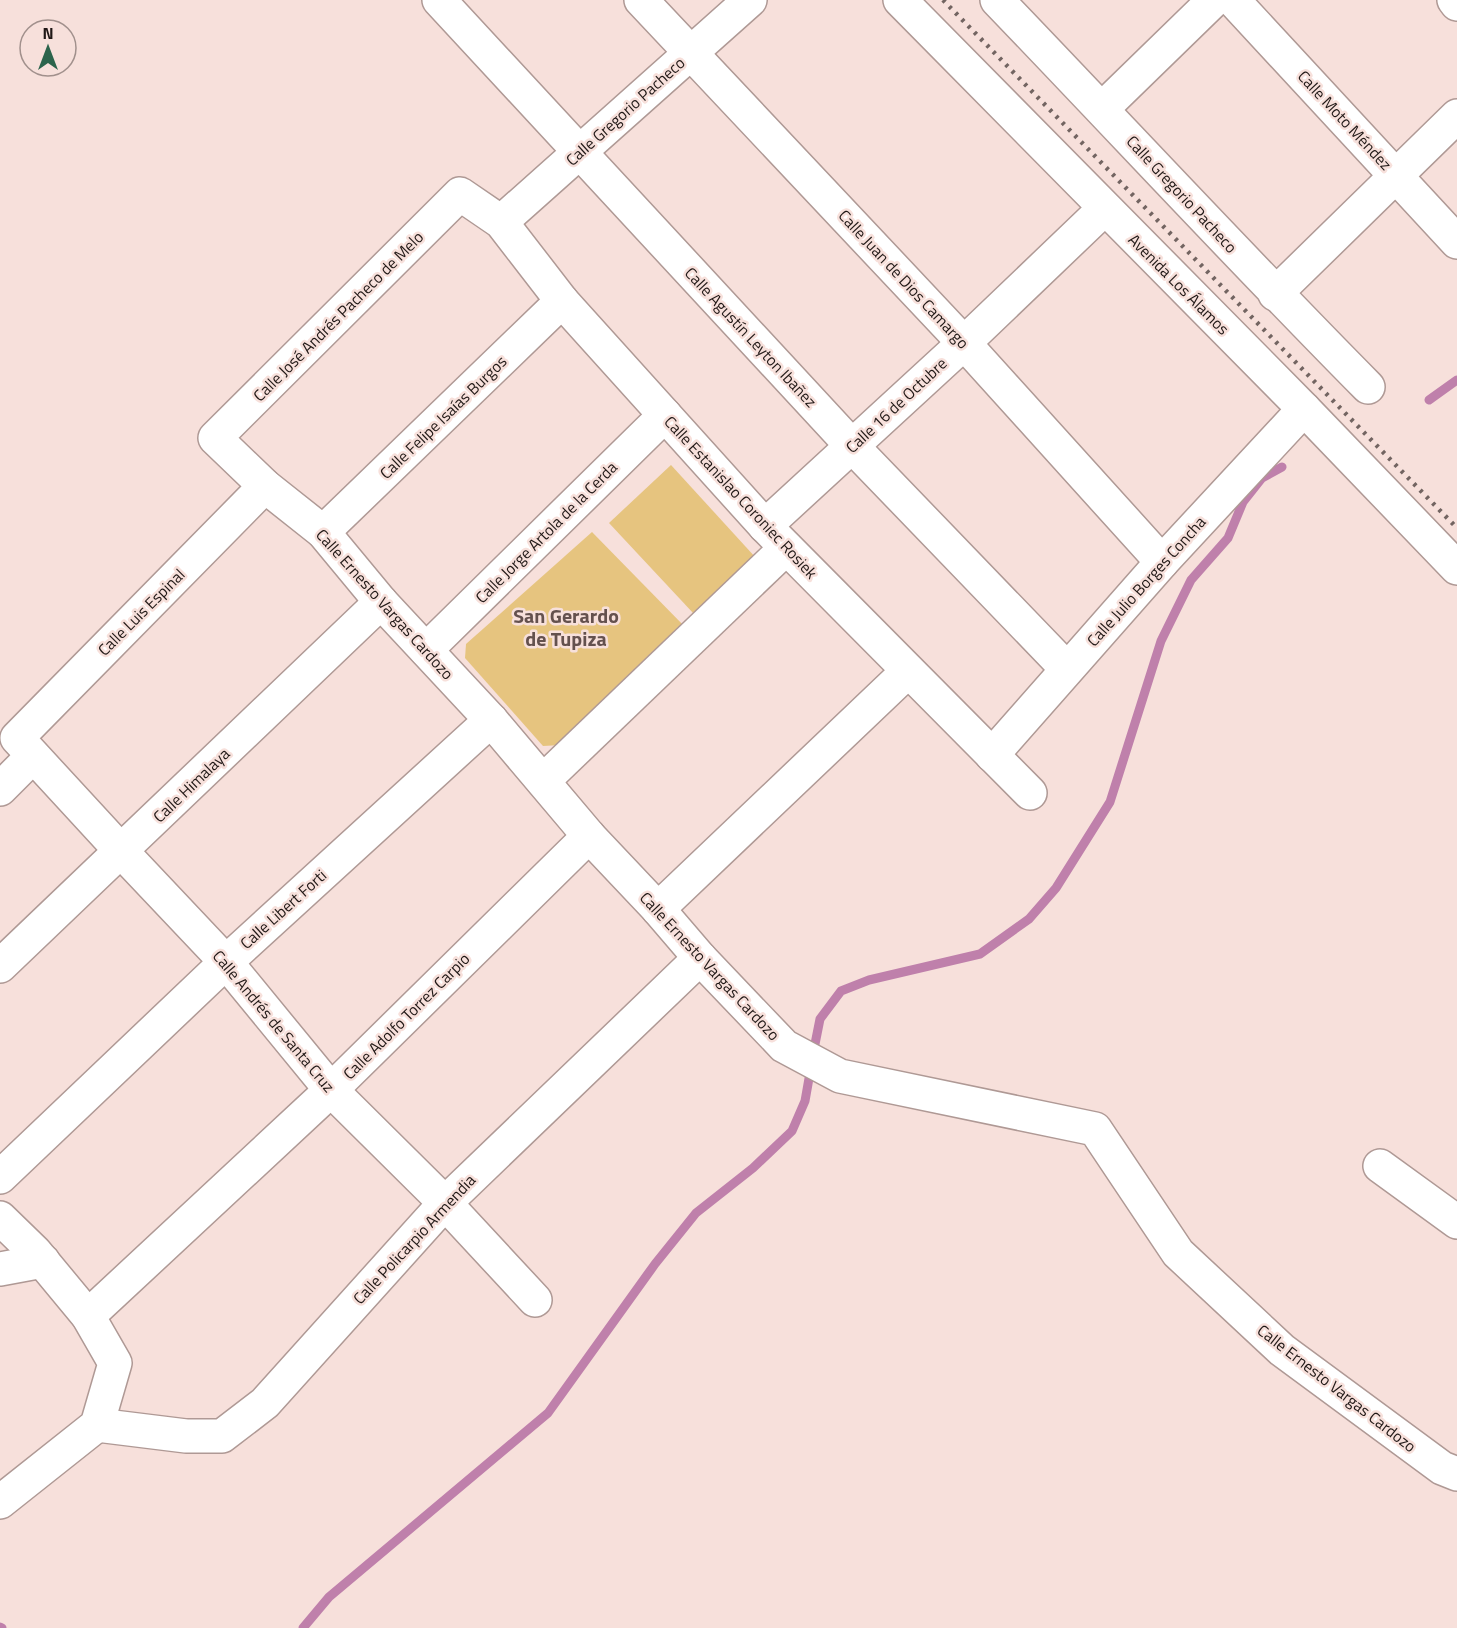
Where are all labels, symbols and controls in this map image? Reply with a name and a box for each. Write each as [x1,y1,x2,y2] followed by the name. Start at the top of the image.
[18,18,78,78] north arrow
[42,21,54,45] text: N
[560,51,690,171] street label: Calle Gregorio Pacheco
[1292,65,1398,175] street label: Calle Moto Méndez
[1121,130,1243,258] street label: Calle Gregorio Pacheco
[833,204,975,354] street label: Calle Juan de Dios Camargo
[247,225,429,407] street label: Calle José Andrés Pacheco de Melo
[1123,228,1235,340] street label: Avenida Los Álamos
[679,261,823,413] street label: Calle Agustín Leyton Ibañez
[374,350,512,484] street label: Calle Felipe Isaías Burgos
[840,352,952,458] street label: Calle 16 de Octubre
[659,410,823,584] street label: Calle Estanislao Coroniec Rosiek
[470,456,622,608] street label: Calle Jorge Artola de la Cerda
[1081,510,1211,652] street label: Calle Julio Borges Concha
[311,523,459,685] street label: Calle Ernesto Vargas Cardozo
[92,563,190,661] street label: Calle Luis Espinal
[513,600,619,654] district label: San Gerardo de Tupiza
[147,742,235,828] street label: Calle Himalaya
[234,864,332,954] street label: Calle Libert Forti
[634,886,786,1046] street label: Calle Ernesto Vargas Cardozo
[207,945,341,1097] street label: Calle Andrés de Santa Cruz
[337,947,475,1085] street label: Calle Adolfo Torrez Carpio
[347,1169,481,1309] street label: Calle Policarpio Armendia
[1252,1318,1422,1458] street label: Calle Ernesto Vargas Cardozo

